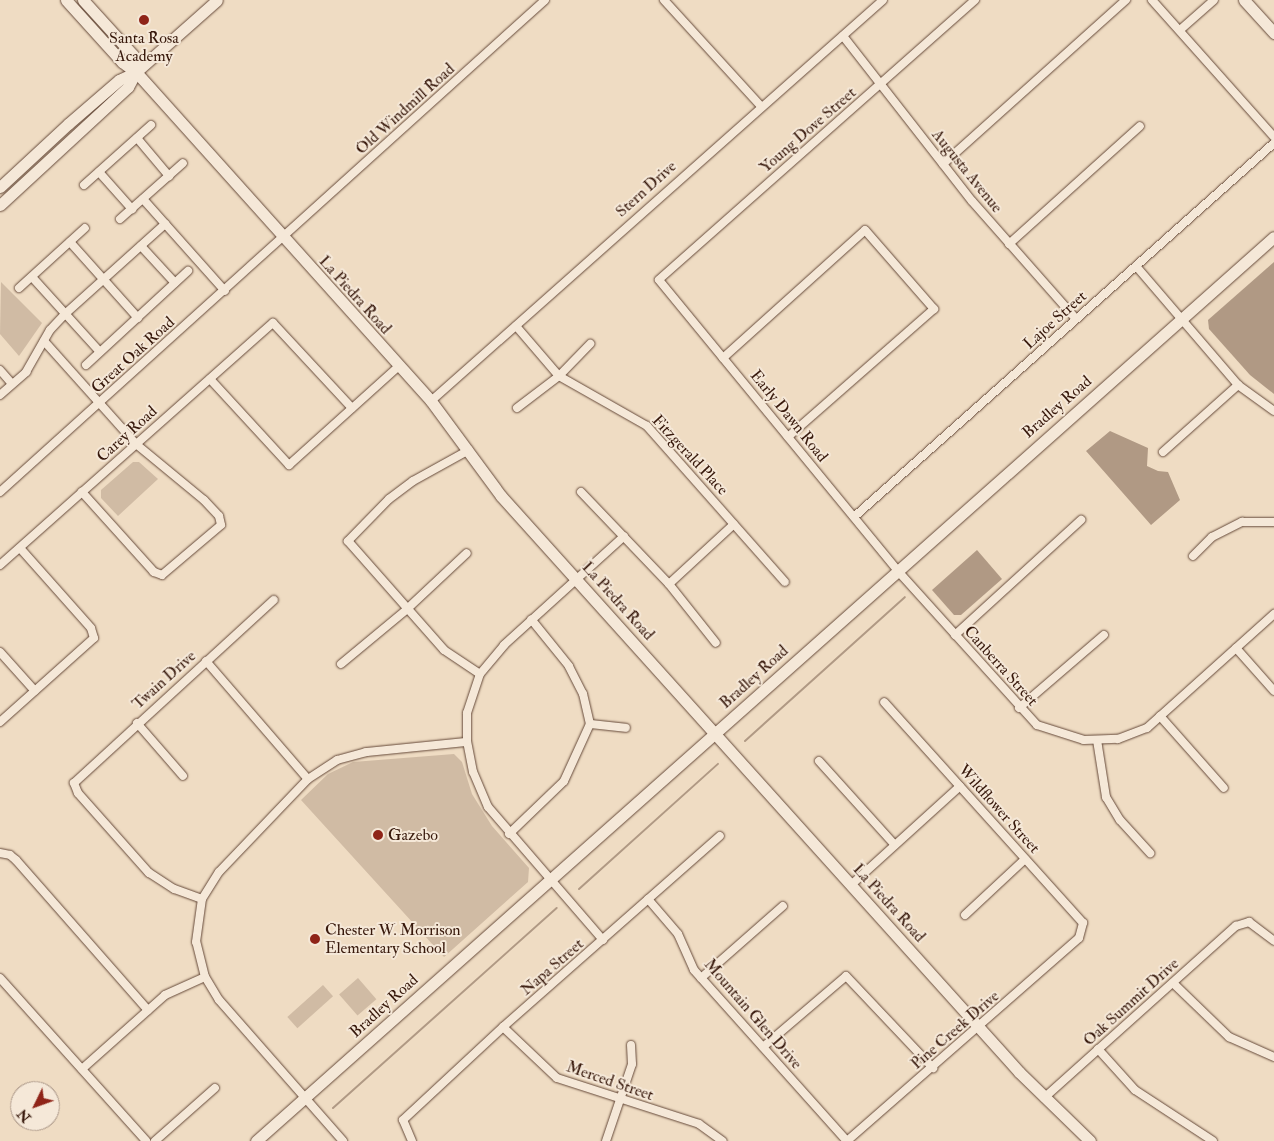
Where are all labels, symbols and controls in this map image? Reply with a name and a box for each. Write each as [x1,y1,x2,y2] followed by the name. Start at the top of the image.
[138,14,150,26] marker: Santa Rosa Academy
[109,28,179,66] place label: Santa Rosa Academy
[352,60,458,158] street label: Old Windmill Road
[756,83,860,177] street label: Young Dove Street
[928,125,1006,217] street label: Augusta Avenue
[612,157,680,221] street label: Stern Drive
[315,252,395,338] street label: La Piedra Road
[1020,287,1090,353] street label: Lajoe Street
[87,313,179,397] street label: Great Oak Road
[746,366,832,466] street label: Early Dawn Road
[1018,372,1096,442] street label: Bradley Road
[93,402,161,466] street label: Carey Road
[648,411,732,499] street label: Fitzgerald Place
[578,558,658,644] street label: La Piedra Road
[960,622,1042,710] street label: Canberra Street
[716,641,792,713] street label: Bradley Road
[128,646,200,714] street label: Twain Drive
[954,761,1044,857] street label: Wildflower Street
[388,825,438,845] place label: Gazebo
[372,829,384,841] marker: Gazebo
[849,860,929,946] street label: La Piedra Road
[325,920,461,958] place label: Chester W. Morrison Elementary School
[309,933,321,945] marker: Chester W. Morrison Elementary School
[517,934,587,1000] street label: Napa Street
[1079,954,1183,1050] street label: Oak Summit Drive
[700,955,806,1073] street label: Mountain Glen Drive
[346,970,422,1042] street label: Bradley Road
[907,987,1003,1073] street label: Pine Creek Drive
[564,1057,656,1105] street label: Merced Street
[10,1081,60,1131] north arrow
[14,1105,35,1126] text: N

